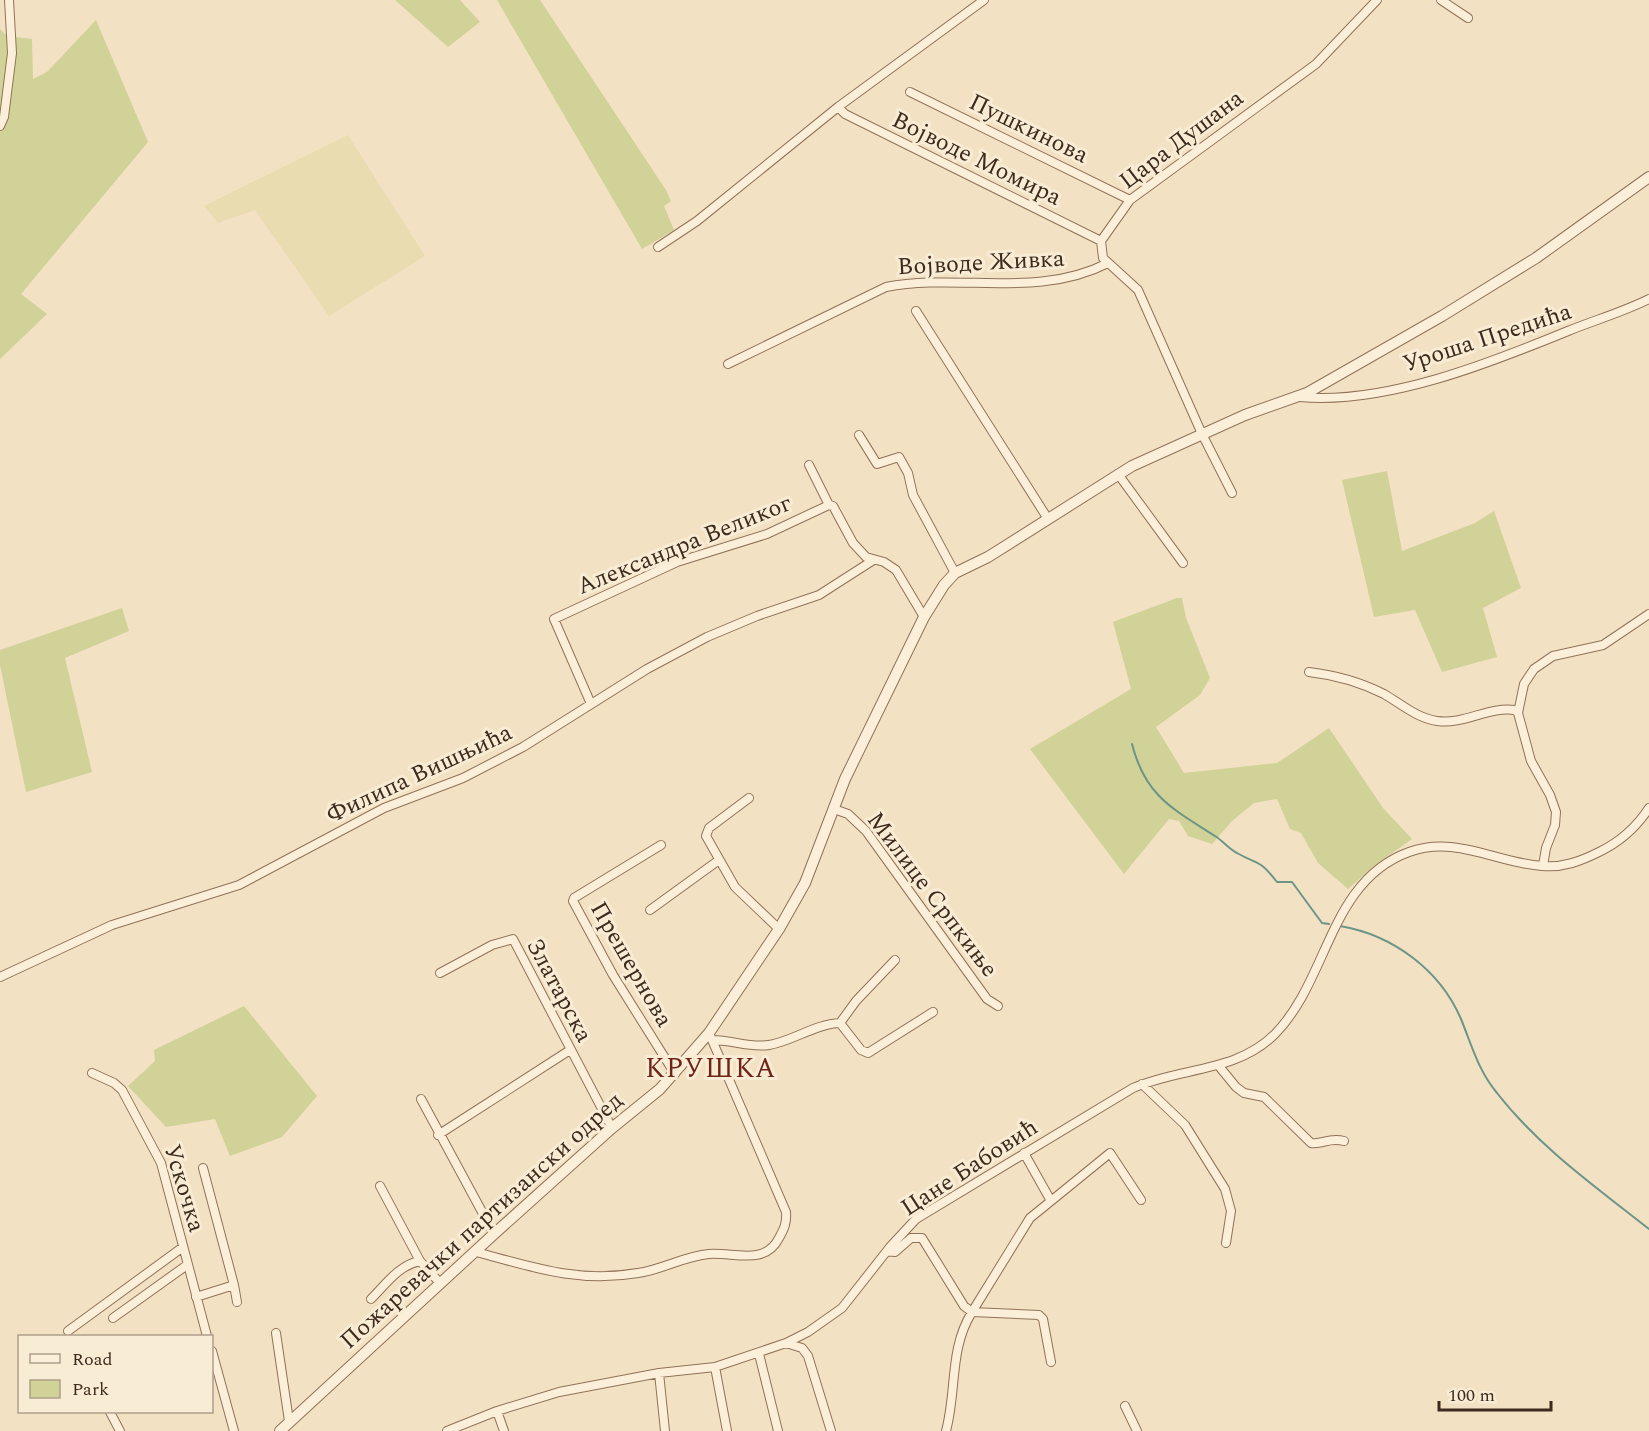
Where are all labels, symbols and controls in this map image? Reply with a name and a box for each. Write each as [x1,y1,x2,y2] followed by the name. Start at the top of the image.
[1112,81,1252,199] street label: Цара Душана
[963,84,1095,173] street label: Пушкинова
[886,102,1068,216] street label: Војводе Момира
[897,241,1066,285] street label: Војводе Живка
[1398,294,1577,382] street label: Уроша Предића
[572,485,797,604] street label: Александра Великог
[320,715,519,833] street label: Филипа Вишњића
[858,804,1007,985] street label: Милице Српкиње
[581,895,682,1034] street label: Прешернова
[517,932,602,1049] street label: Златарска
[645,1048,777,1090] district label: КРУШКА
[332,1083,631,1358] street label: Пожаревачки партизански одред
[894,1110,1045,1226] street label: Цане Бабовић
[154,1140,215,1237] street label: Ускочка
[18,1335,213,1413] legend
[72,1346,113,1373] text: Road
[1439,1374,1552,1412] scale bar
[72,1376,109,1403] text: Park
[1448,1382,1495,1409] text: 100 m

